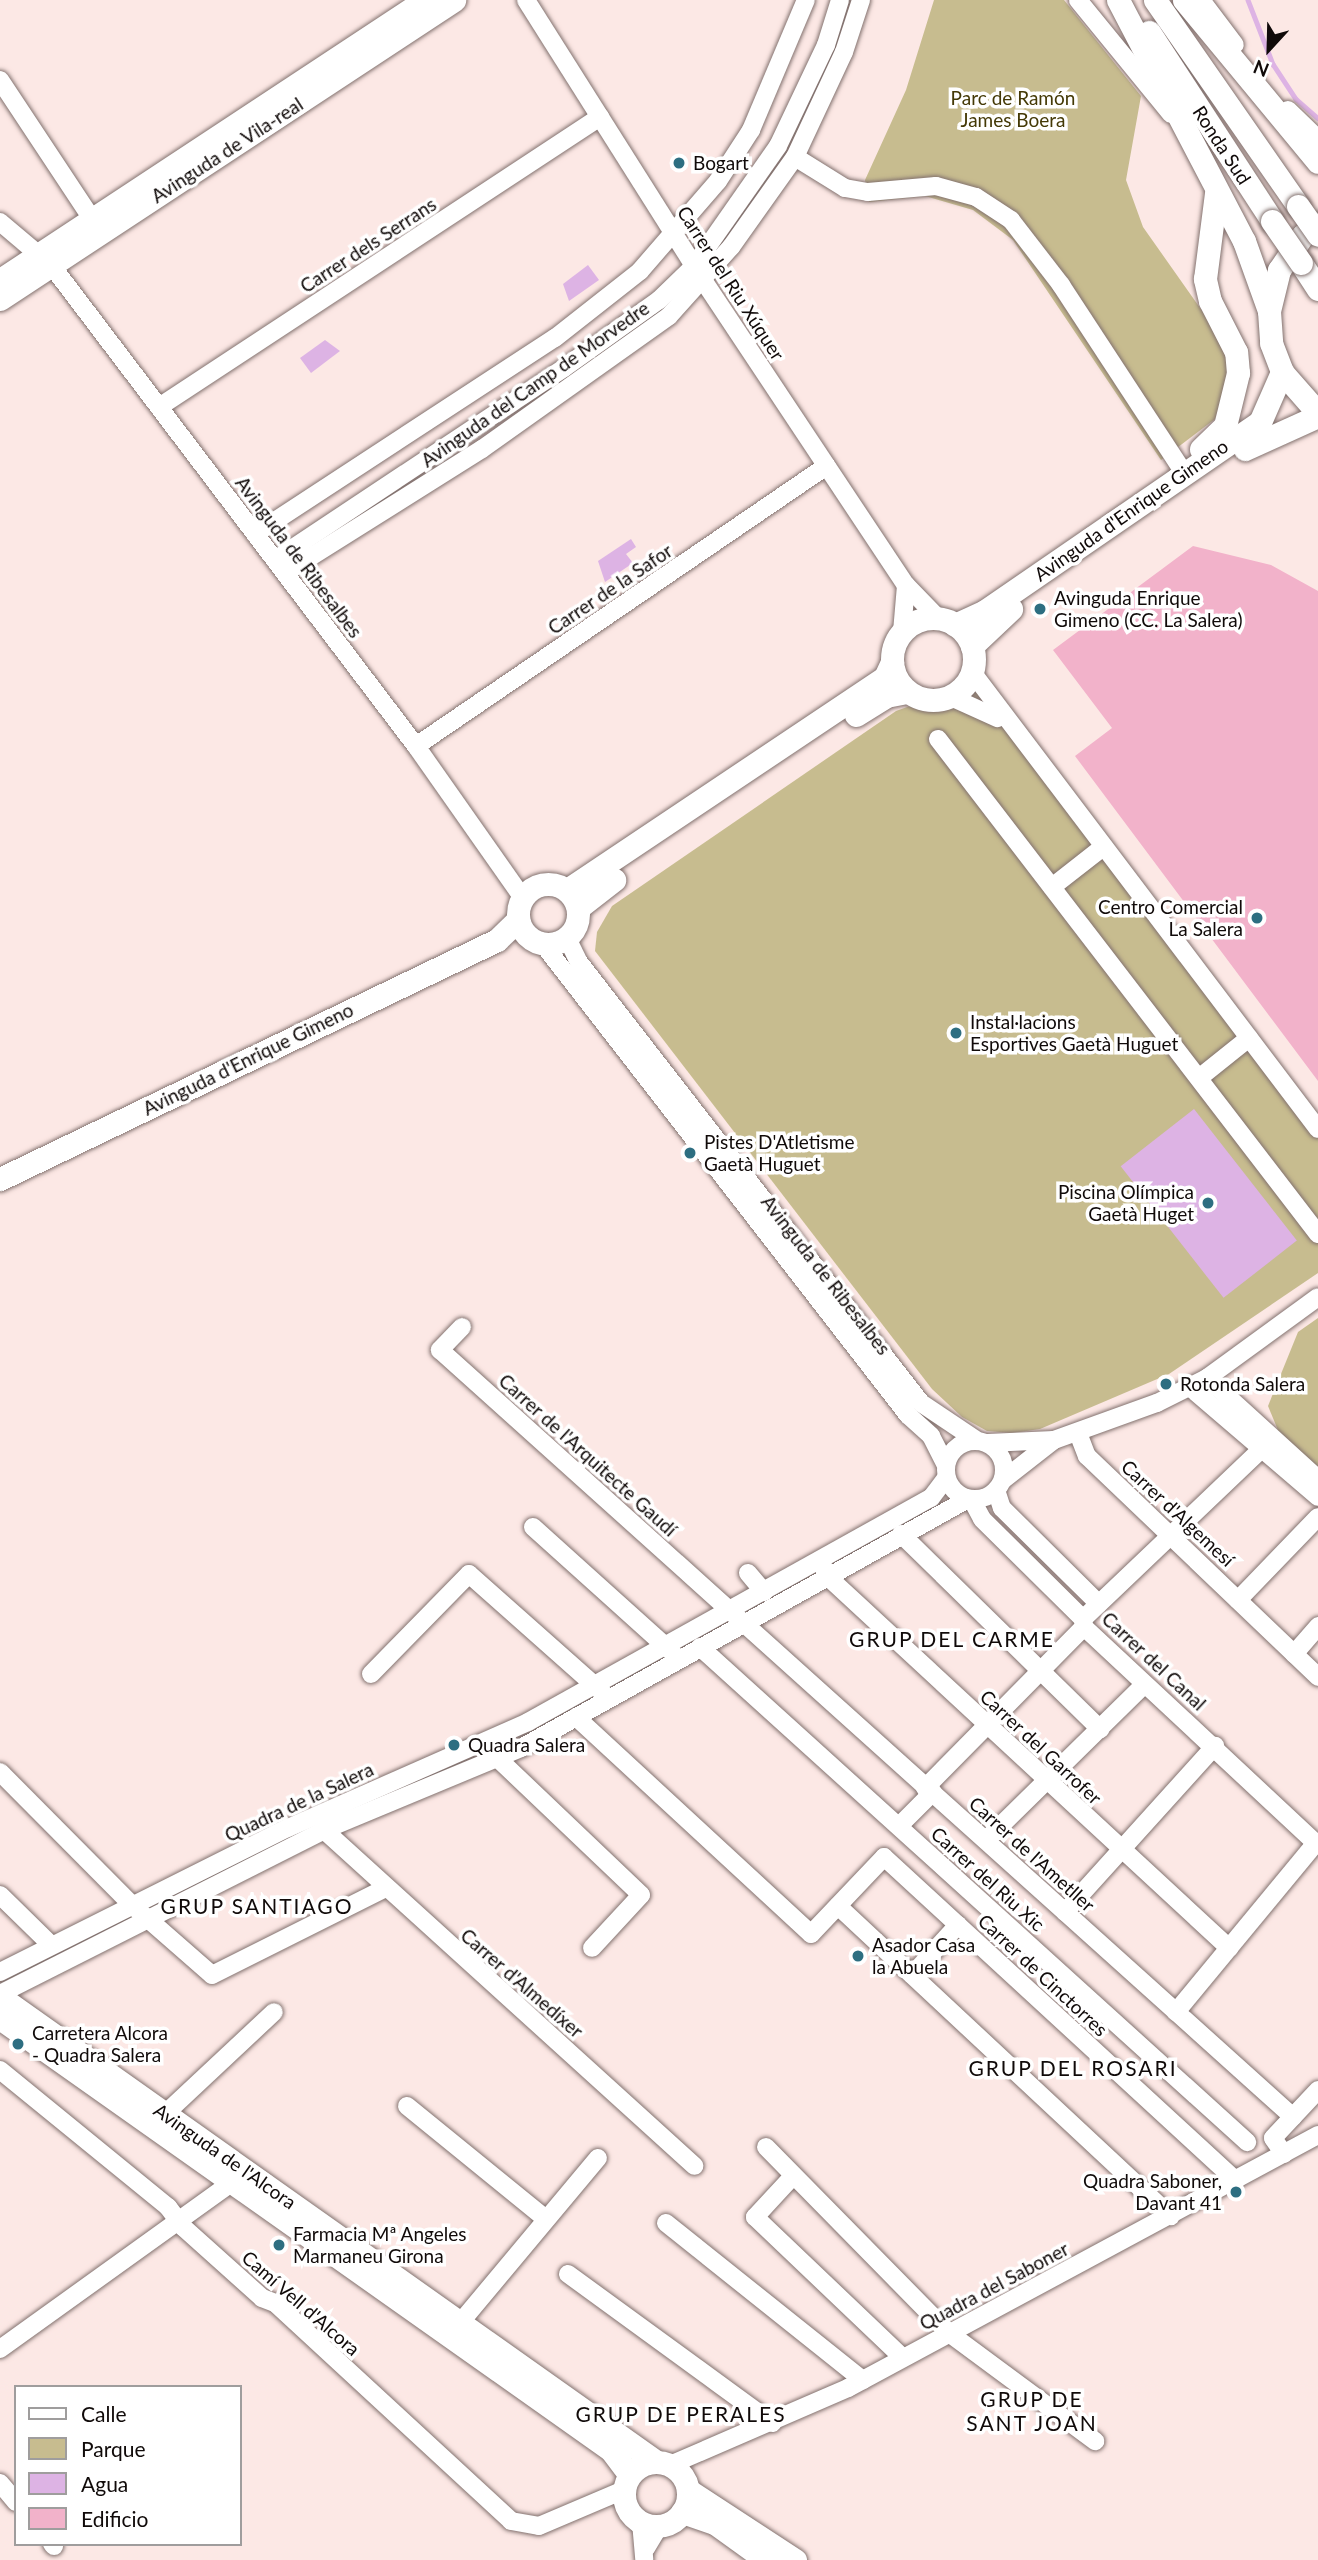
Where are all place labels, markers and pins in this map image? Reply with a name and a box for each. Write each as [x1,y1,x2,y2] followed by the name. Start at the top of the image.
[693,152,749,174] place label: Bogart
[671,155,687,171] marker: Bogart
[1054,587,1243,631] place label: Avinguda Enrique Gimeno (CC. La Salera)
[1032,601,1048,617] marker: Avinguda Enrique Gimeno (CC. La Salera)
[1098,896,1243,940] place label: Centro Comercial La Salera
[1249,910,1265,926] marker: Centro Comercial La Salera
[970,1011,1178,1055] place label: Instal·lacions Esportives Gaetà Huguet
[948,1025,964,1041] marker: Instal·lacions Esportives Gaetà Huguet
[704,1131,854,1175] place label: Pistes D'Atletisme Gaetà Huguet
[682,1145,698,1161] marker: Pistes D'Atletisme Gaetà Huguet
[1058,1181,1194,1225] place label: Piscina Olímpica Gaetà Huget
[1200,1195,1216,1211] marker: Piscina Olímpica Gaetà Huget
[1180,1373,1305,1395] place label: Rotonda Salera
[1158,1376,1174,1392] marker: Rotonda Salera
[468,1734,585,1756] place label: Quadra Salera
[446,1737,462,1753] marker: Quadra Salera
[872,1934,976,1978] place label: Asador Casa la Abuela
[850,1948,866,1964] marker: Asador Casa la Abuela
[32,2022,169,2066] place label: Carretera Alcora - Quadra Salera
[10,2036,26,2052] marker: Carretera Alcora - Quadra Salera
[1083,2170,1222,2214] place label: Quadra Saboner, Davant 41
[1228,2184,1244,2200] marker: Quadra Saboner, Davant 41
[293,2223,467,2267] place label: Farmacia Mª Angeles Marmaneu Girona
[271,2237,287,2253] marker: Farmacia Mª Angeles Marmaneu Girona

